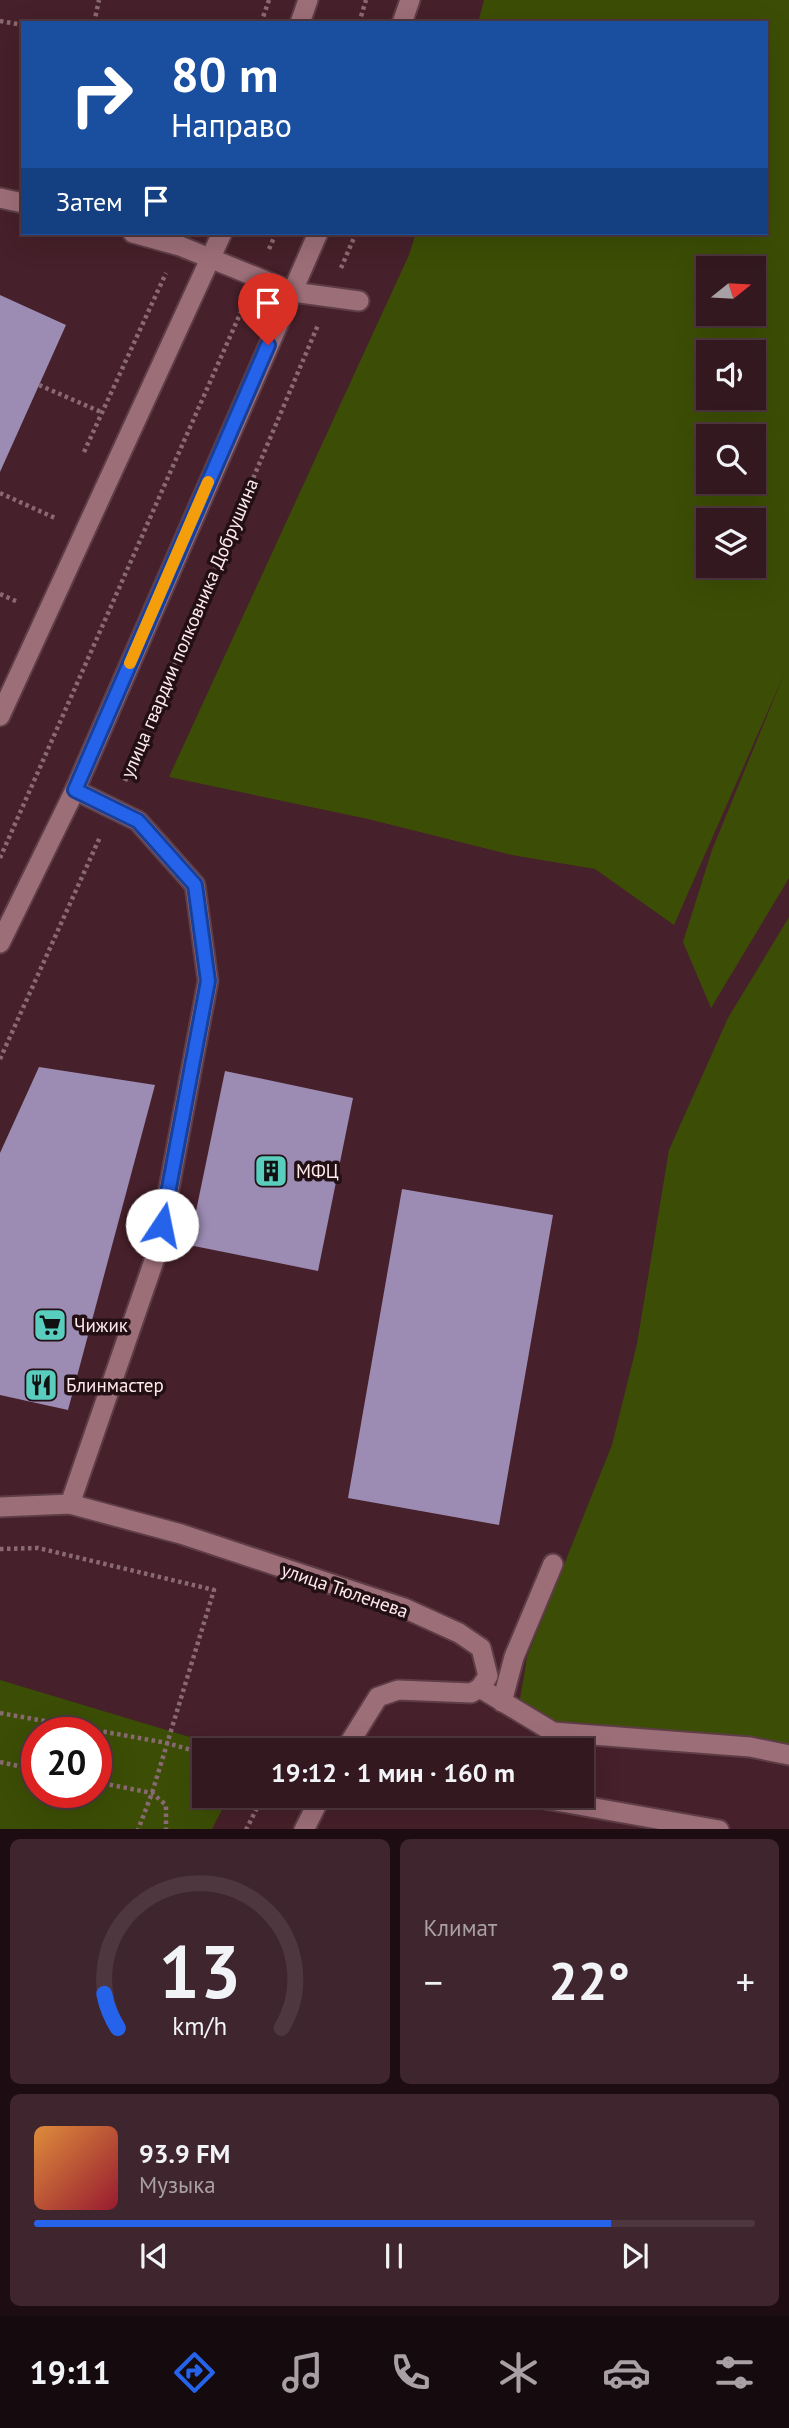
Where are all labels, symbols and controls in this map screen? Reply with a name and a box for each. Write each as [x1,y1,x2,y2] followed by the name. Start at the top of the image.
[171,42,278,106] text: 80 m
[56,49,147,140] icon: right
[171,104,292,146] text: Направо
[137,182,175,220] icon: arrive
[56,185,123,218] text: Затем
[696,256,766,326] north arrow
[696,256,766,578] map controls
[238,273,298,345] pin
[249,284,287,322] icon: arrive
[696,340,766,410] button: sound
[696,424,766,494] button: search
[115,475,263,781] street label: улица гвардии полковника Добрушина
[696,508,766,578] button: layers
[252,1152,290,1190] building icon: МФЦ
[296,1159,339,1183] place label: МФЦ
[125,1188,199,1262] position arrow
[31,1306,69,1344] supermarket icon: Чижик
[74,1313,128,1337] place label: Чижик
[22,1366,60,1404] restaurant icon: Блинмастер
[66,1373,164,1397] place label: Блинмастер
[278,1557,412,1623] street label: улица Тюленева
[21,1717,112,1808] speed limit sign: 20
[271,1756,515,1789] text: 19:12 · 1 мин · 160 m
[424,1913,497,1942] text: Климат
[158,1924,241,2018] text: 13
[548,1947,630,2014] text: 22°
[424,1957,443,2006] text: −
[736,1957,755,2006] text: +
[172,2009,227,2041] text: km/h
[139,2137,230,2170] text: 93.9 FM
[139,2170,216,2199] text: Музыка
[135,2237,173,2275] icon: previous
[375,2237,413,2275] icon: pause
[616,2237,654,2275] icon: next
[170,2348,219,2397] icon: directions
[278,2348,327,2397] icon: music
[386,2348,435,2397] icon: phone
[494,2348,543,2397] icon: climate
[602,2348,651,2397] icon: car
[710,2348,759,2397] icon: filters
[30,2351,111,2393] text: 19:11

